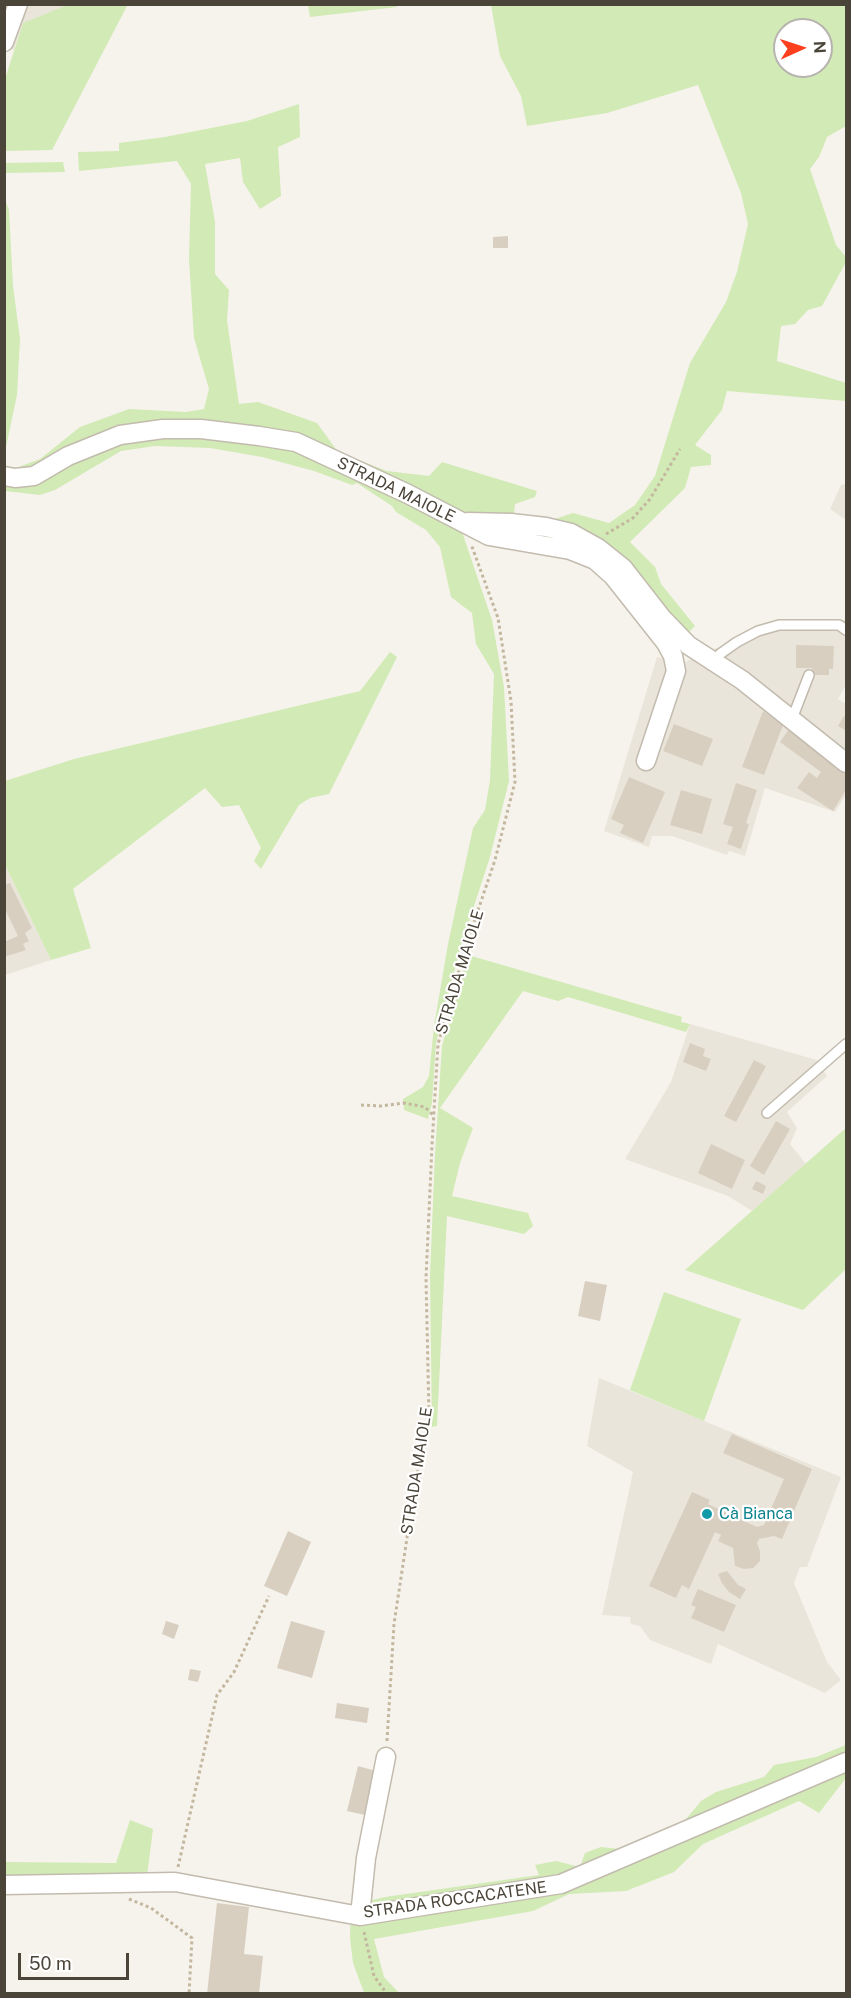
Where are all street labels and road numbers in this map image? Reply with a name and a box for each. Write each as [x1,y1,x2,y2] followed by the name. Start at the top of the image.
[334,453,458,527] street label: STRADA MAIOLE
[432,907,488,1037] street label: STRADA MAIOLE
[397,1406,437,1536] street label: STRADA MAIOLE
[362,1878,548,1922] street label: STRADA ROCCACATENE

